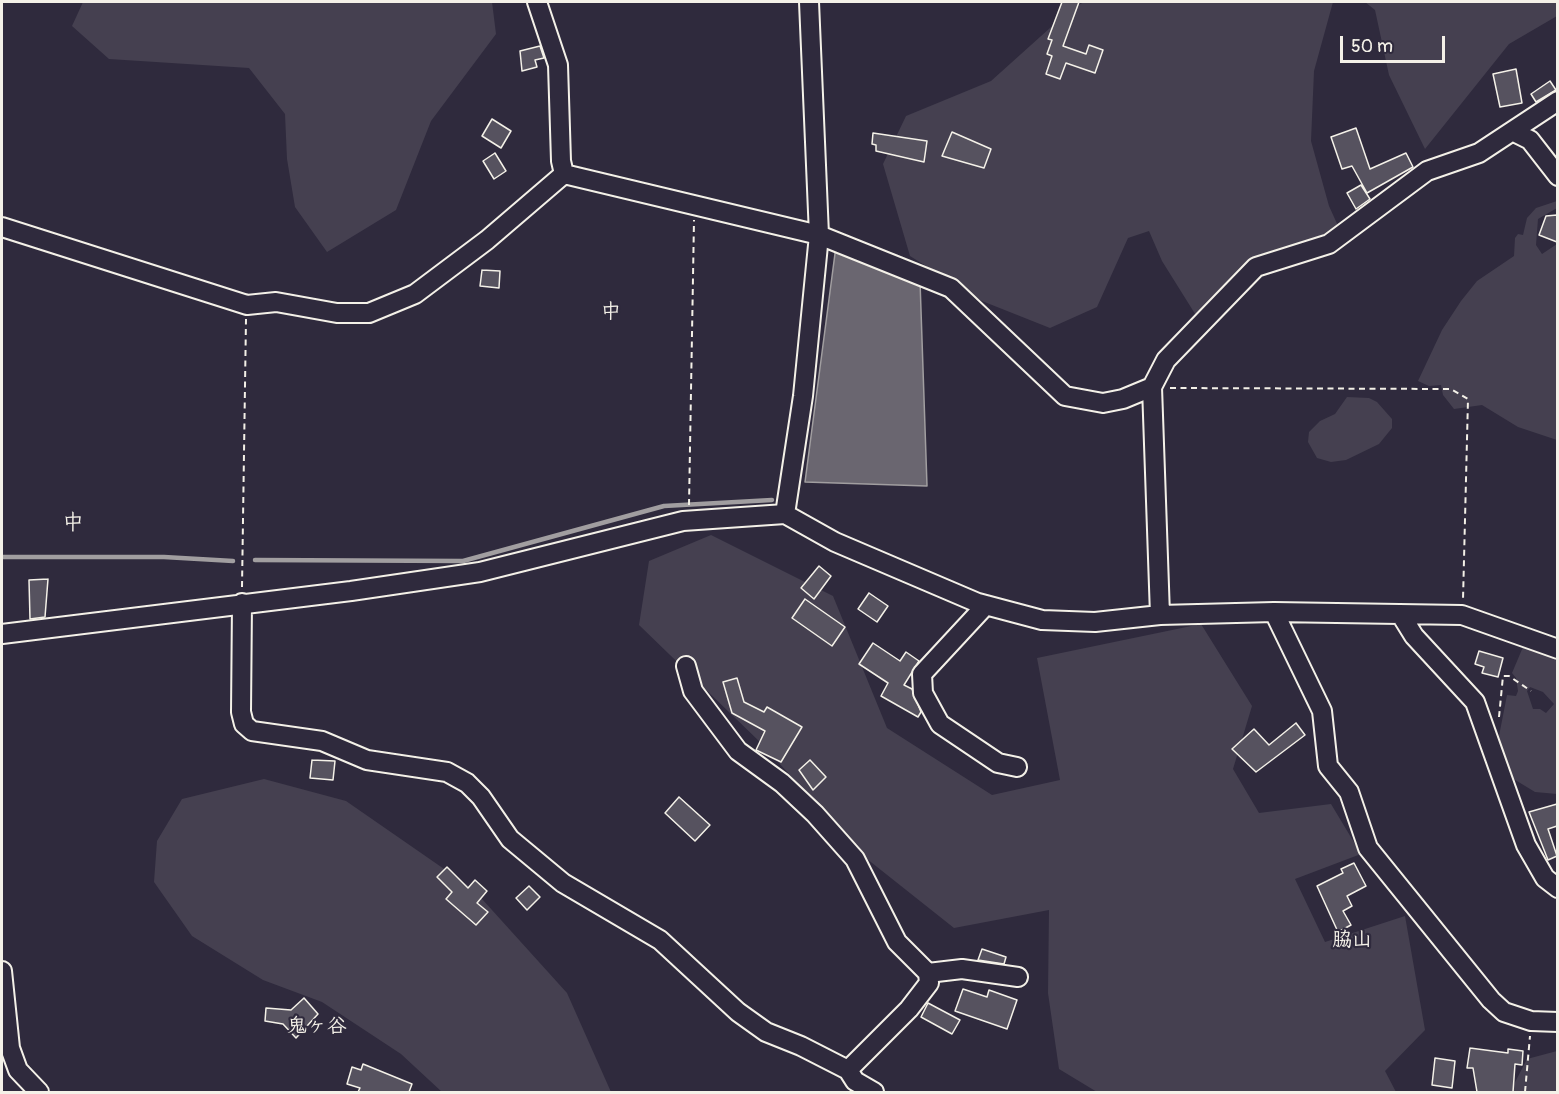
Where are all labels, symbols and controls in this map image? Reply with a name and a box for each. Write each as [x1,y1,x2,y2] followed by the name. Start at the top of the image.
[1343,24,1448,62] scale bar
[1351,35,1393,58] text: 50 m
[601,301,621,325] district label: 中
[63,511,83,537] district label: 中
[1332,929,1372,953] district label: 脇山
[287,1015,347,1039] district label: 鬼ヶ谷

